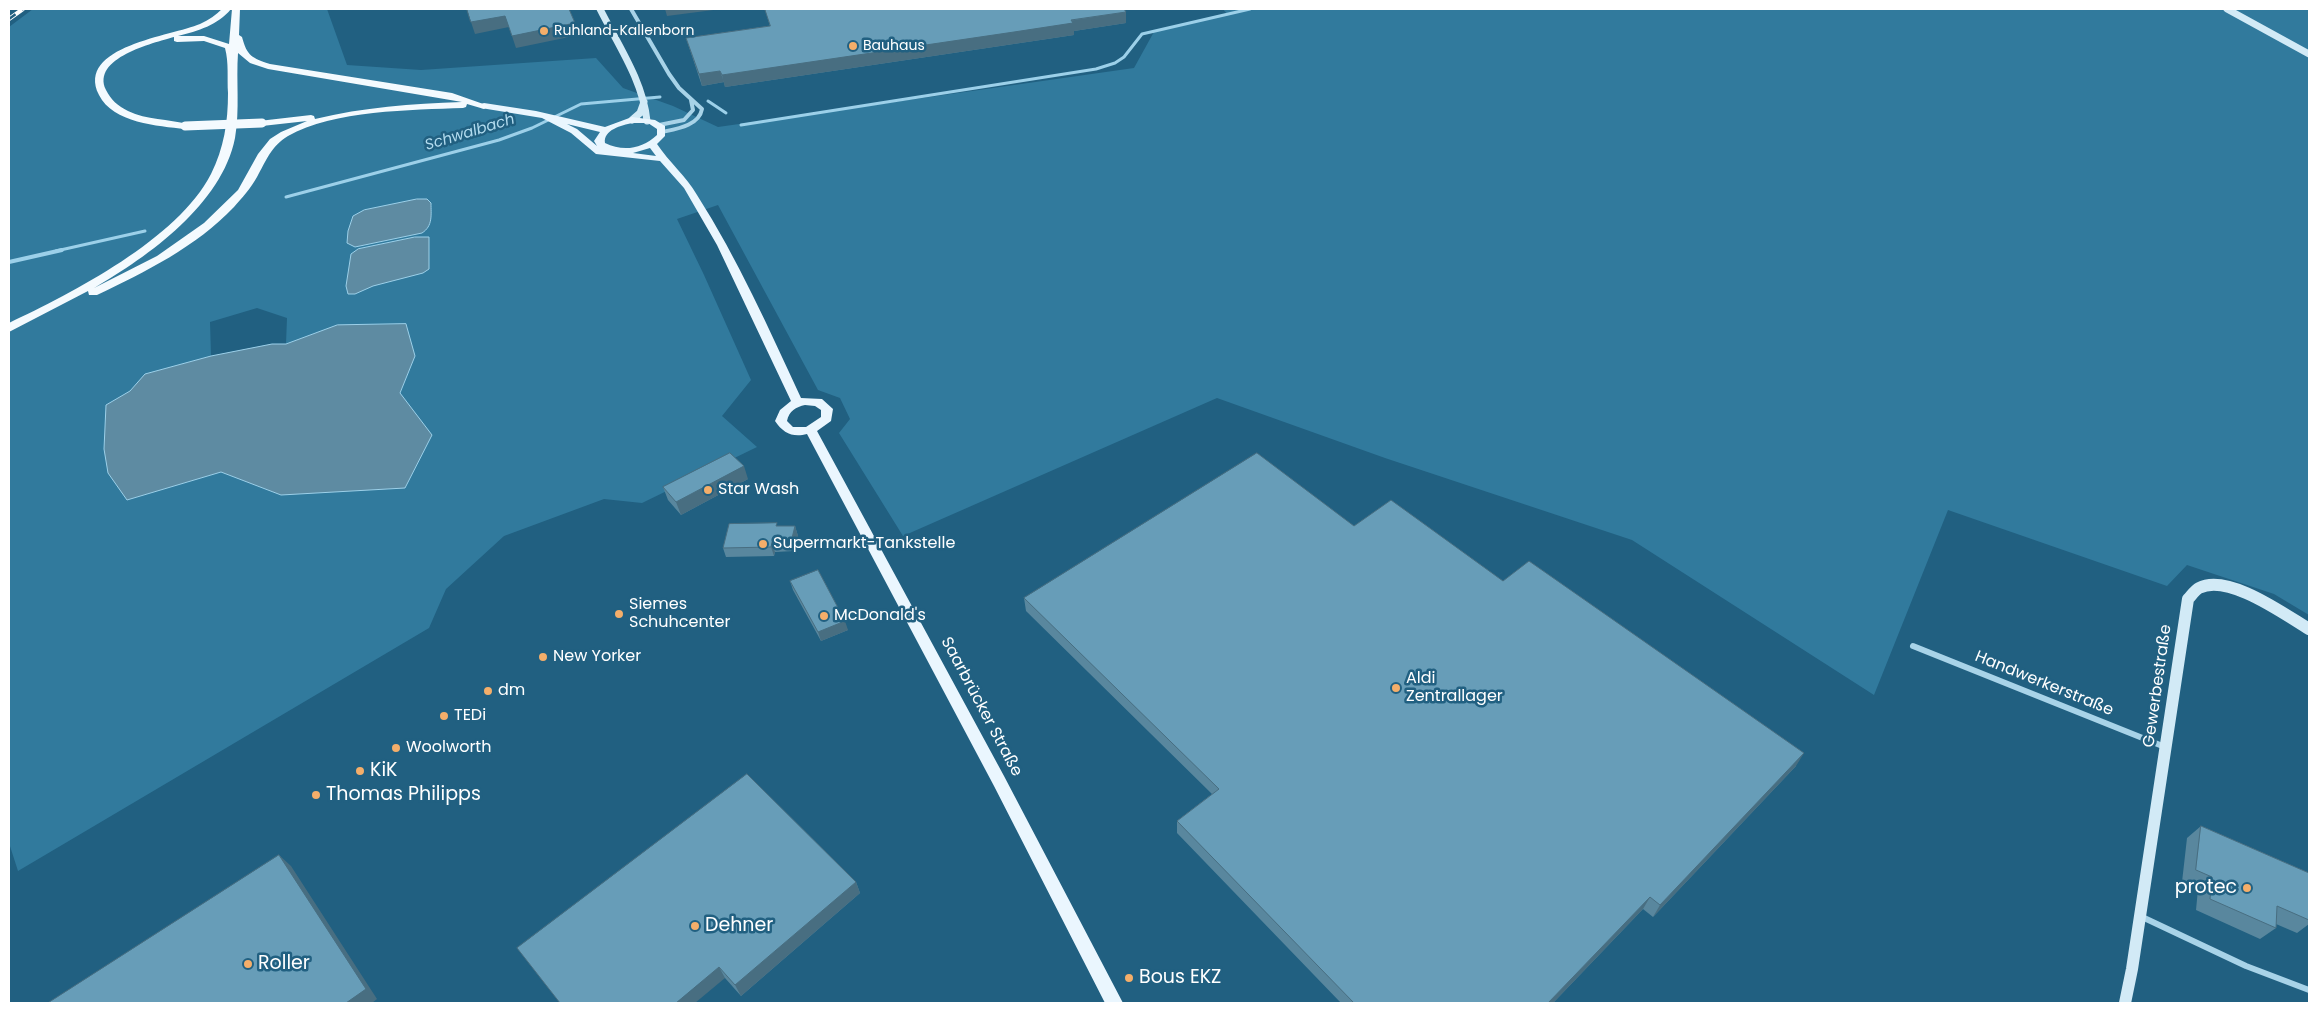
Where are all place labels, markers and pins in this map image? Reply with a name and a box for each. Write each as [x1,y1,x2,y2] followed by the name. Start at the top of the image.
[554,23,694,39] place label: Ruhland-Kallenborn
[538,25,550,37] marker: Ruhland-Kallenborn
[863,38,925,54] place label: Bauhaus
[847,40,859,52] marker: Bauhaus
[718,480,799,500] place label: Star Wash
[702,484,714,496] marker: Star Wash
[773,534,955,554] place label: Supermarkt-Tankstelle
[757,538,769,550] marker: Supermarkt-Tankstelle
[629,595,730,633] place label: Siemes Schuhcenter
[834,606,926,626] place label: McDonald's
[613,608,625,620] marker: Siemes Schuhcenter
[818,610,830,622] marker: McDonald's
[553,647,641,667] place label: New Yorker
[537,651,549,663] marker: New Yorker
[1406,669,1503,707] place label: Aldi Zentrallager
[498,681,525,701] place label: dm
[1390,682,1402,694] marker: Aldi Zentrallager
[482,685,494,697] marker: dm
[454,706,486,726] place label: TEDi
[438,710,450,722] marker: TEDi
[406,738,491,758] place label: Woolworth
[390,742,402,754] marker: Woolworth
[370,760,397,782] place label: KiK
[354,765,366,777] marker: KiK
[326,784,481,806] place label: Thomas Philipps
[310,789,322,801] marker: Thomas Philipps
[2175,877,2237,899] place label: protec
[2241,882,2253,894] marker: protec
[705,915,773,937] place label: Dehner
[689,920,701,932] marker: Dehner
[258,953,310,975] place label: Roller
[242,958,254,970] marker: Roller
[1139,967,1221,989] place label: Bous EKZ
[1123,972,1135,984] marker: Bous EKZ

